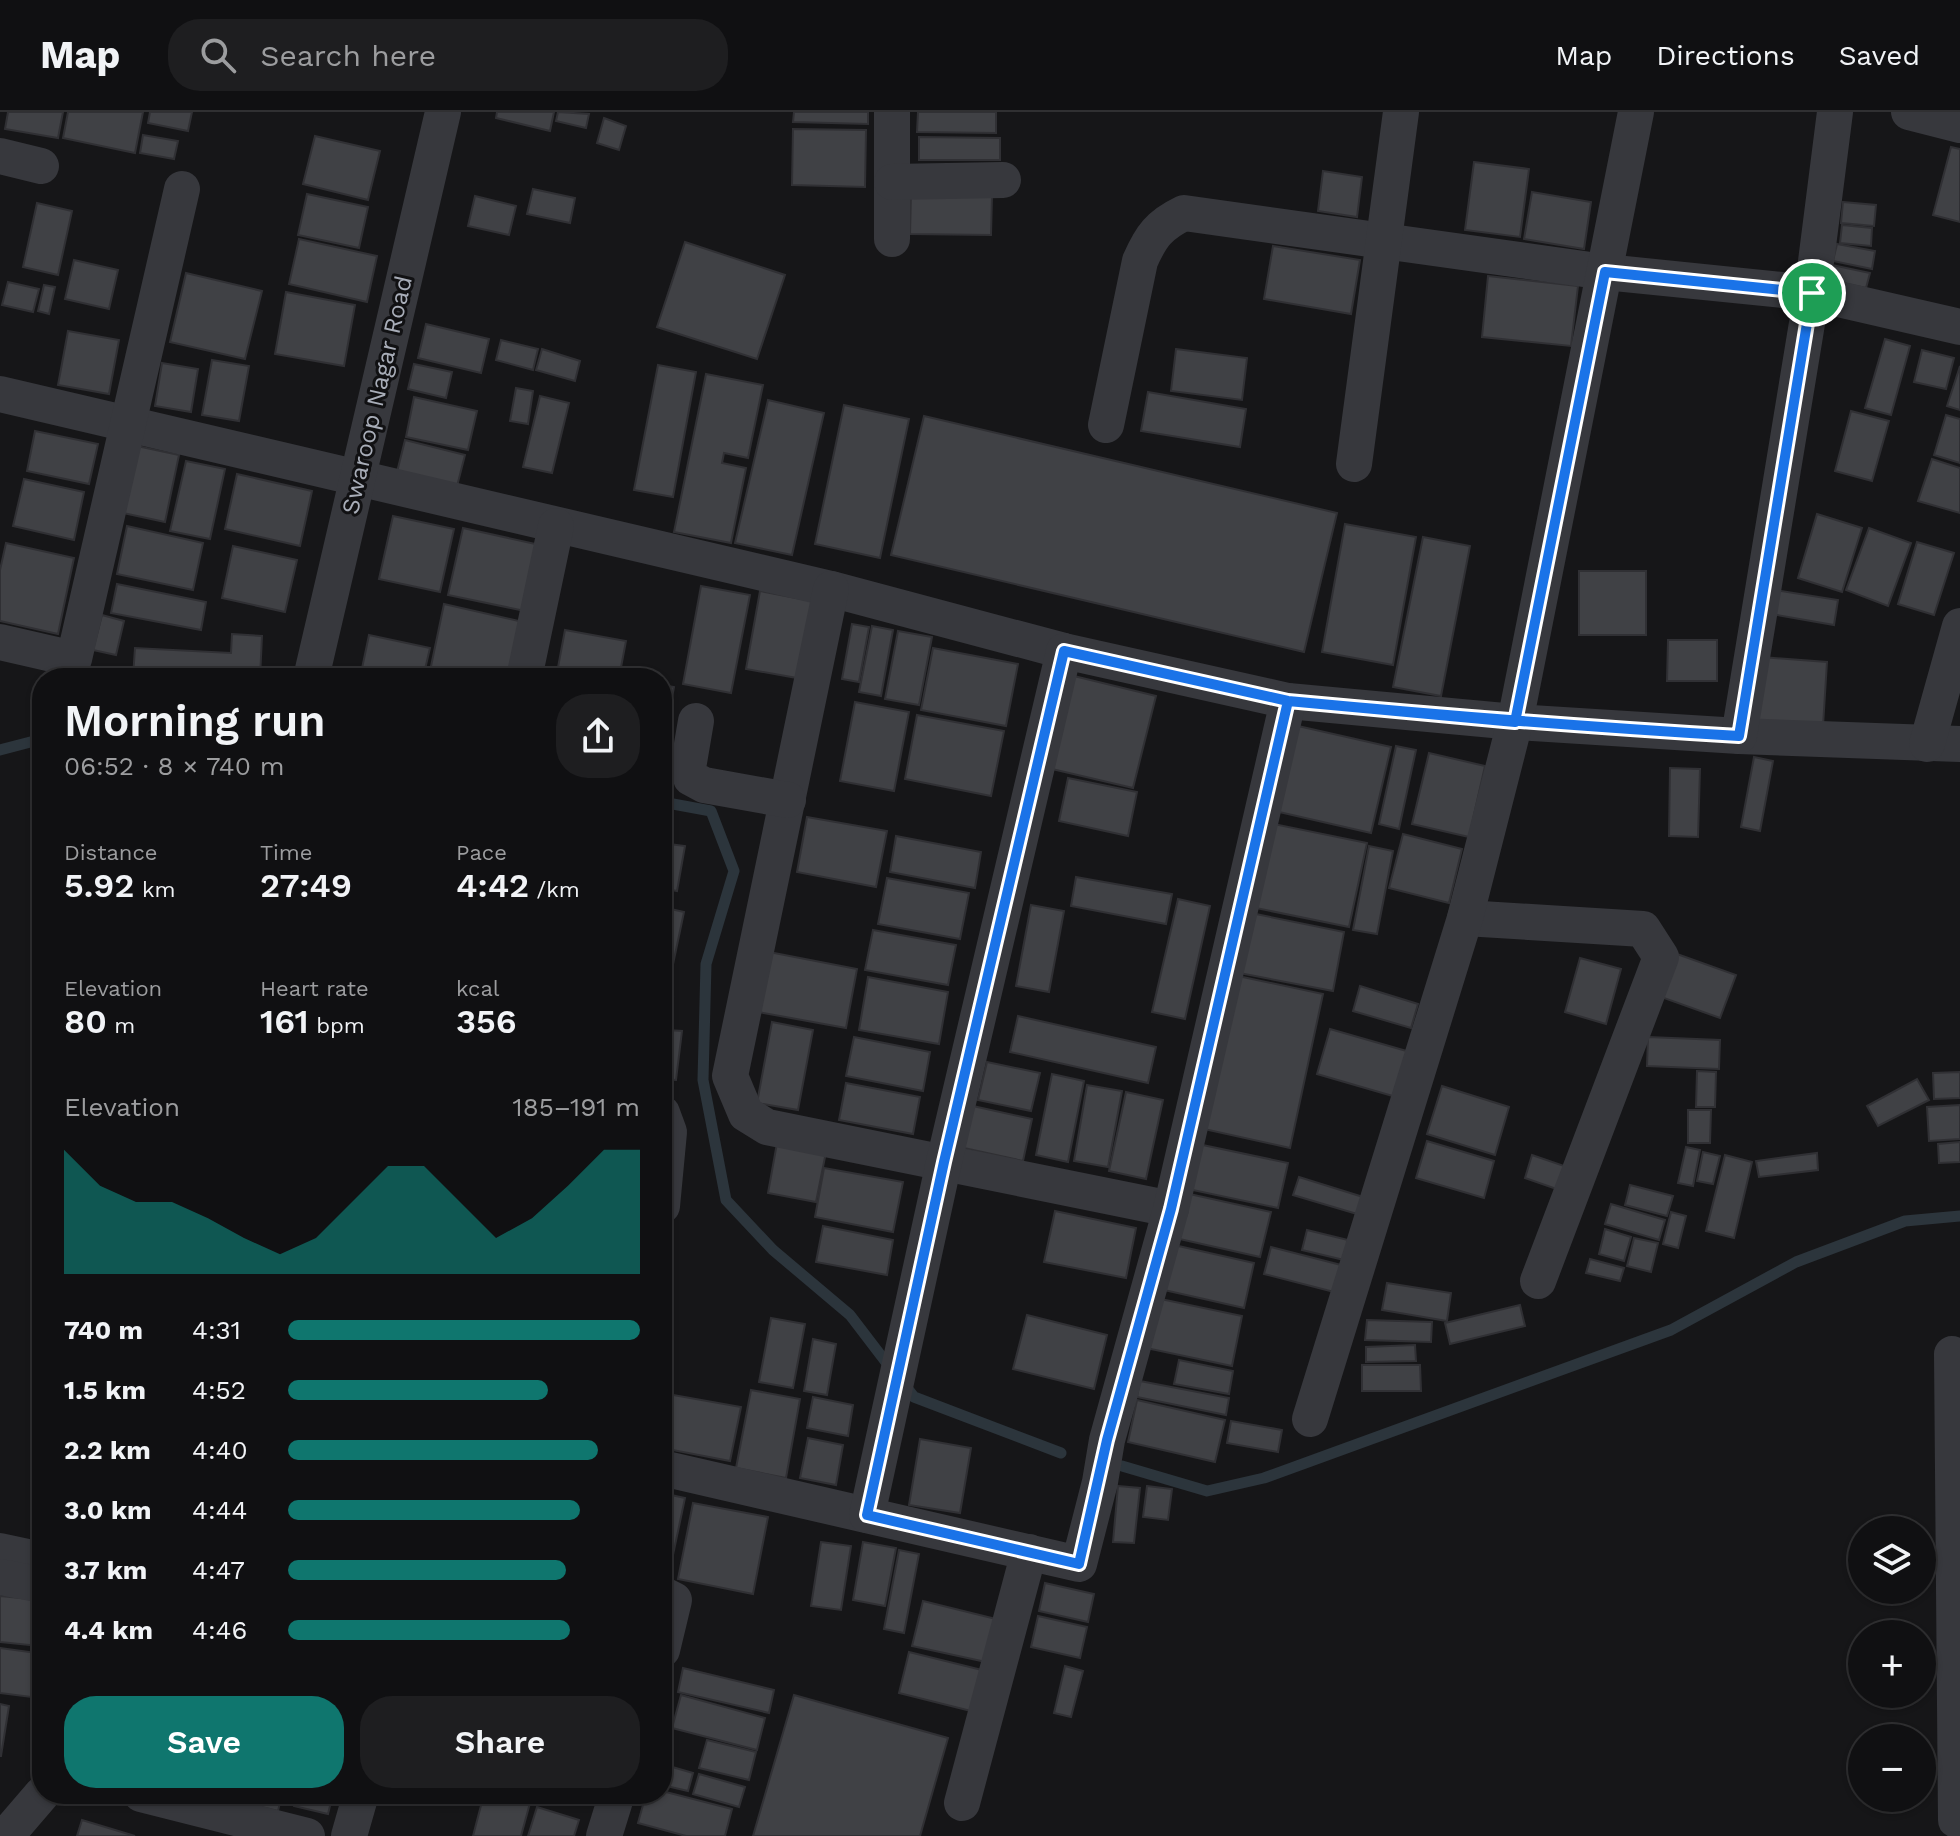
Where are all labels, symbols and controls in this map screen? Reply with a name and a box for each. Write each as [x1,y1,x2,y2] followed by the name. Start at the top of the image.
[168,19,728,91] search box
[40,33,120,77] text: Map
[196,33,240,77] icon: search
[260,38,436,73] text: Search here
[1555,39,1612,72] text: Map
[1656,39,1795,72] text: Directions
[1839,39,1920,72] text: Saved
[1778,259,1846,327] pin
[1790,271,1834,315] icon: arrive
[336,273,418,517] street label: Swaroop Nagar Road
[556,694,640,778] button: share
[64,695,325,747] text: Morning run
[64,751,285,781] text: 06:52 · 8 × 740 m
[64,840,158,865] text: Distance
[260,840,312,865] text: Time
[456,840,507,865] text: Pace
[64,865,134,905] text: 5.92
[260,865,352,905] text: 27:49
[456,865,529,905] text: 4:42
[134,877,175,902] text: km
[529,877,580,902] text: /km
[64,976,162,1001] text: Elevation
[260,976,369,1001] text: Heart rate
[456,976,500,1001] text: kcal
[64,1001,107,1041] text: 80
[260,1001,309,1041] text: 161
[456,1001,517,1041] text: 356
[107,1013,135,1038] text: m
[309,1013,365,1038] text: bpm
[64,1092,180,1122] text: Elevation
[513,1092,640,1122] text: 185–191 m
[64,1315,143,1345] text: 740 m
[192,1315,241,1345] text: 4:31
[64,1375,146,1405] text: 1.5 km
[192,1375,246,1405] text: 4:52
[64,1435,151,1465] text: 2.2 km
[192,1435,248,1465] text: 4:40
[64,1495,152,1525] text: 3.0 km
[192,1495,247,1525] text: 4:44
[1848,1516,1936,1812] map controls
[1848,1516,1936,1604] button: layers
[64,1555,147,1585] text: 3.7 km
[192,1555,245,1585] text: 4:47
[64,1615,153,1645] text: 4.4 km
[192,1615,247,1645] text: 4:46
[1848,1620,1936,1708] button: +
[64,1696,344,1788] button: Save
[360,1696,640,1788] button: Share
[1848,1724,1936,1812] button: −

